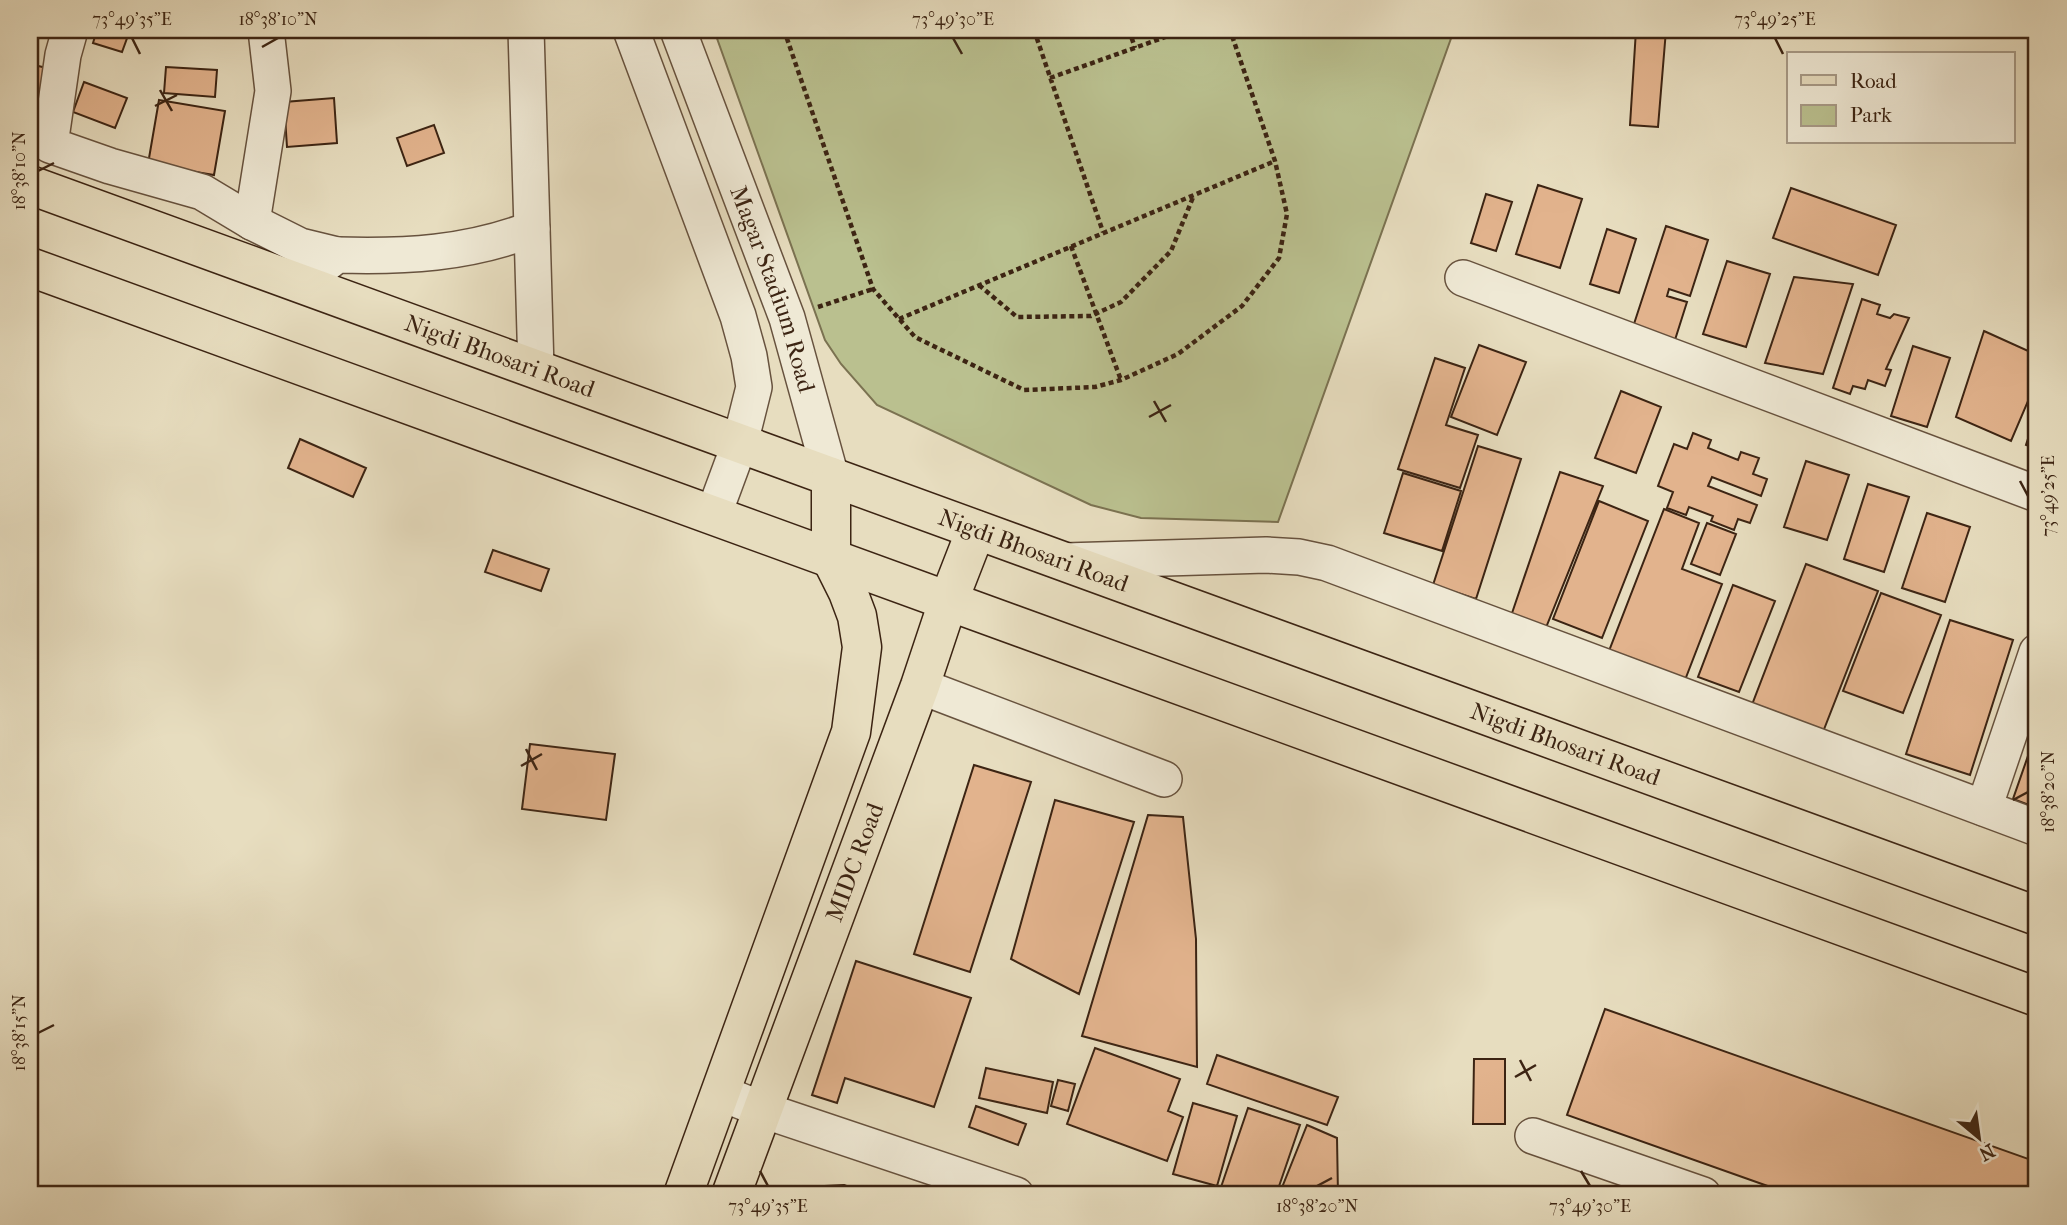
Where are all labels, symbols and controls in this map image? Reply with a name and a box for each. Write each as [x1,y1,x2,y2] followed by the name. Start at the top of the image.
[92,9,172,30] text: 73°49'35"E
[238,9,318,30] text: 18°38'10"N
[912,9,994,30] text: 73°49'30"E
[1734,9,1816,30] text: 73°49'25"E
[1787,52,2014,144] legend
[1850,69,1897,93] text: Road
[1850,103,1892,127] text: Park
[9,131,30,211] text: 18°38'10"N
[724,182,821,396] street label: Magar Stadium Road
[401,309,599,404] street label: Nigdi Bhosari Road
[2038,455,2059,537] text: 73°49'25"E
[935,503,1133,598] street label: Nigdi Bhosari Road
[1467,697,1665,792] street label: Nigdi Bhosari Road
[2038,751,2059,833] text: 18°38'20"N
[820,798,890,925] street label: MIDC Road
[9,994,30,1072] text: 18°38'15"N
[1944,1102,2014,1172] north arrow
[1975,1139,1998,1165] text: N
[728,1196,808,1217] text: 73°49'35"E
[1276,1196,1358,1217] text: 18°38'20"N
[1549,1196,1631,1217] text: 73°49'30"E

